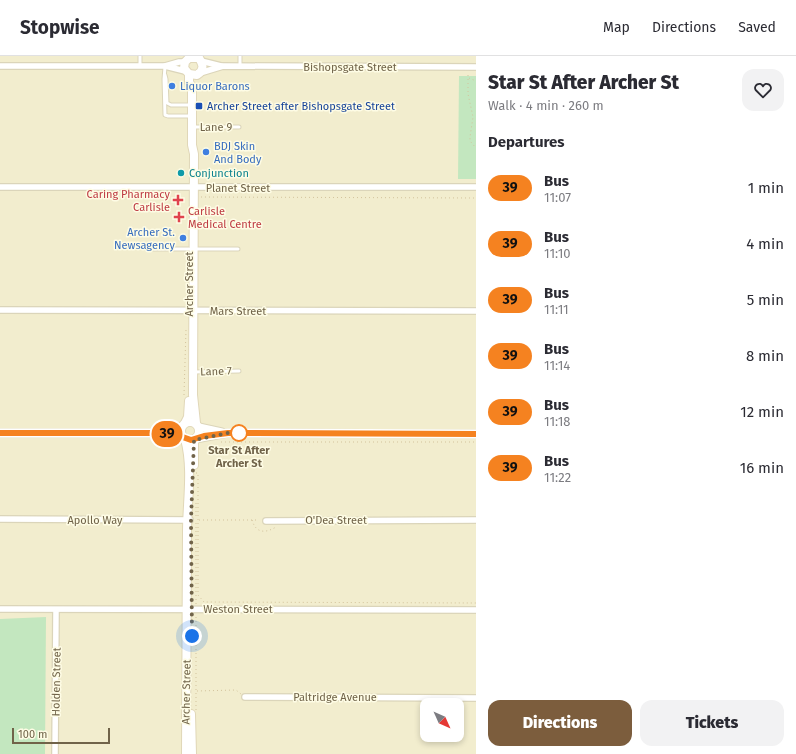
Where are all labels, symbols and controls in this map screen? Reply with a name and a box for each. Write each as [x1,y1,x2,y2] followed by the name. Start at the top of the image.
[20,16,100,39] text: Stopwise
[603,19,630,36] text: Map
[652,19,716,36] text: Directions
[738,19,776,36] text: Saved
[303,61,397,74] street label: Bishopsgate Street
[742,69,784,111] button: heart
[488,71,679,94] text: Star St After Archer St
[180,80,250,93] place label: Liquor Barons
[167,81,177,91] marker: Liquor Barons
[488,98,604,113] text: Walk · 4 min · 260 m
[207,100,395,113] place label: Archer Street after Bishopsgate Street
[194,101,204,111] marker: Archer Street after Bishopsgate Street
[200,121,232,134] street label: Lane 9
[488,133,565,151] text: Departures
[214,140,262,166] place label: BDJ Skin And Body
[201,147,211,157] marker: BDJ Skin And Body
[189,167,249,180] place label: Conjunction
[176,168,186,178] marker: Conjunction
[544,172,569,190] text: Bus
[503,179,517,196] text: 39
[748,179,784,197] text: 1 min
[206,182,270,195] street label: Planet Street
[87,188,171,214] place label: Caring Pharmacy Carlisle
[544,190,571,205] text: 11:07
[173,195,183,205] marker: Caring Pharmacy Carlisle
[188,205,262,231] place label: Carlisle Medical Centre
[173,211,185,223] marker: Carlisle Medical Centre
[114,226,176,252] place label: Archer St. Newsagency
[544,228,569,246] text: Bus
[178,233,188,243] marker: Archer St. Newsagency
[503,235,517,252] text: 39
[746,235,784,253] text: 4 min
[544,246,571,261] text: 11:10
[183,252,196,316] street label: Archer Street
[544,284,569,302] text: Bus
[503,291,517,308] text: 39
[747,291,784,309] text: 5 min
[544,302,569,317] text: 11:11
[210,305,266,318] street label: Mars Street
[544,340,569,358] text: Bus
[503,347,517,364] text: 39
[746,347,784,365] text: 8 min
[544,358,570,373] text: 11:14
[200,364,232,379] street label: Lane 7
[544,396,569,414] text: Bus
[503,403,517,420] text: 39
[740,403,784,421] text: 12 min
[544,414,570,429] text: 11:18
[149,421,185,447] line badge: 39
[230,424,248,442] marker: Star St After Archer St
[160,425,174,442] text: 39
[208,444,270,470] place label: Star St After Archer St
[544,452,569,470] text: Bus
[503,459,517,476] text: 39
[740,459,784,477] text: 16 min
[544,470,571,485] text: 11:22
[68,514,123,527] street label: Apollo Way
[305,514,367,527] street label: O'Dea Street
[203,603,273,616] street label: Weston Street
[182,626,202,646] your location
[49,647,64,717] street label: Holden Street
[179,659,194,725] street label: Archer Street
[293,691,377,704] street label: Paltridge Avenue
[420,698,464,742] north arrow
[420,698,464,742] map controls
[488,700,632,746] button: Directions
[640,700,784,746] button: Tickets
[12,726,110,745] scale bar
[18,728,47,741] text: 100 m

